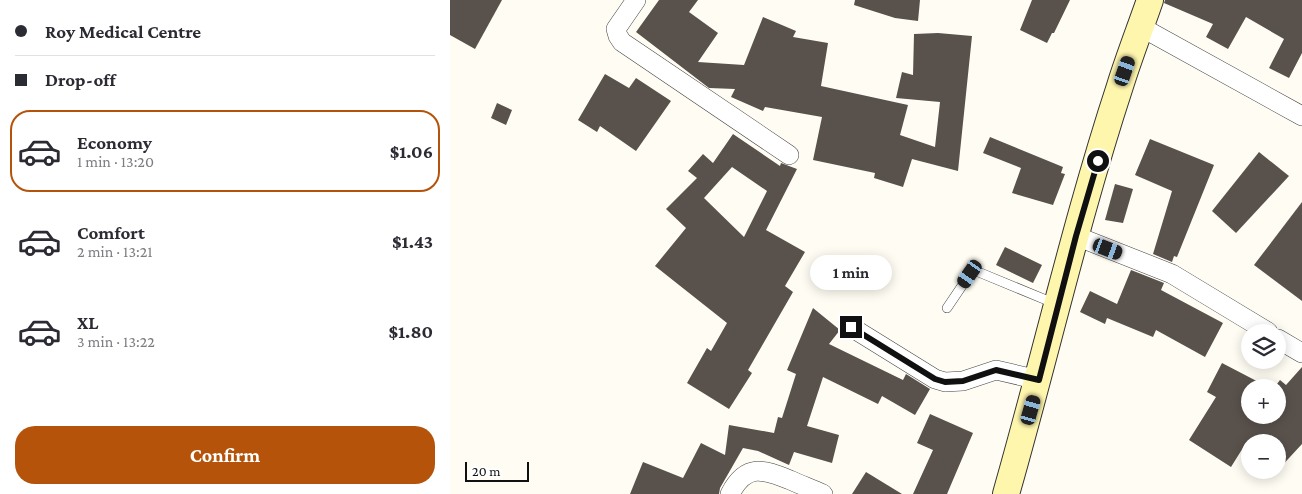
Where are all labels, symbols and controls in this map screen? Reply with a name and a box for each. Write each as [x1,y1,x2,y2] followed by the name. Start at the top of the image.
[45,21,201,42] text: Roy Medical Centre
[1113,54,1136,88] car
[45,69,116,90] text: Drop-off
[17,129,62,174] icon: car
[77,132,152,153] text: Economy
[390,141,433,162] text: $1.06
[1087,150,1109,172] route start
[77,153,154,170] text: 1 min · 13:20
[17,219,62,264] icon: car
[77,222,145,243] text: Comfort
[392,231,433,252] text: $1.43
[1091,237,1124,261] car
[77,243,153,260] text: 2 min · 13:21
[810,255,892,290] callout: 1 min
[955,257,984,291] car
[833,264,869,281] text: 1 min
[17,309,62,354] icon: car
[77,312,99,333] text: XL
[840,316,862,338] route end
[389,321,433,342] text: $1.80
[1241,324,1286,479] map controls
[1241,324,1286,369] button: layers
[77,333,155,350] text: 3 min · 13:22
[1241,379,1286,424] button: +
[1019,394,1042,426] car
[15,426,435,484] button: Confirm
[1241,434,1286,479] button: −
[465,459,529,482] scale bar
[472,463,500,479] text: 20 m

